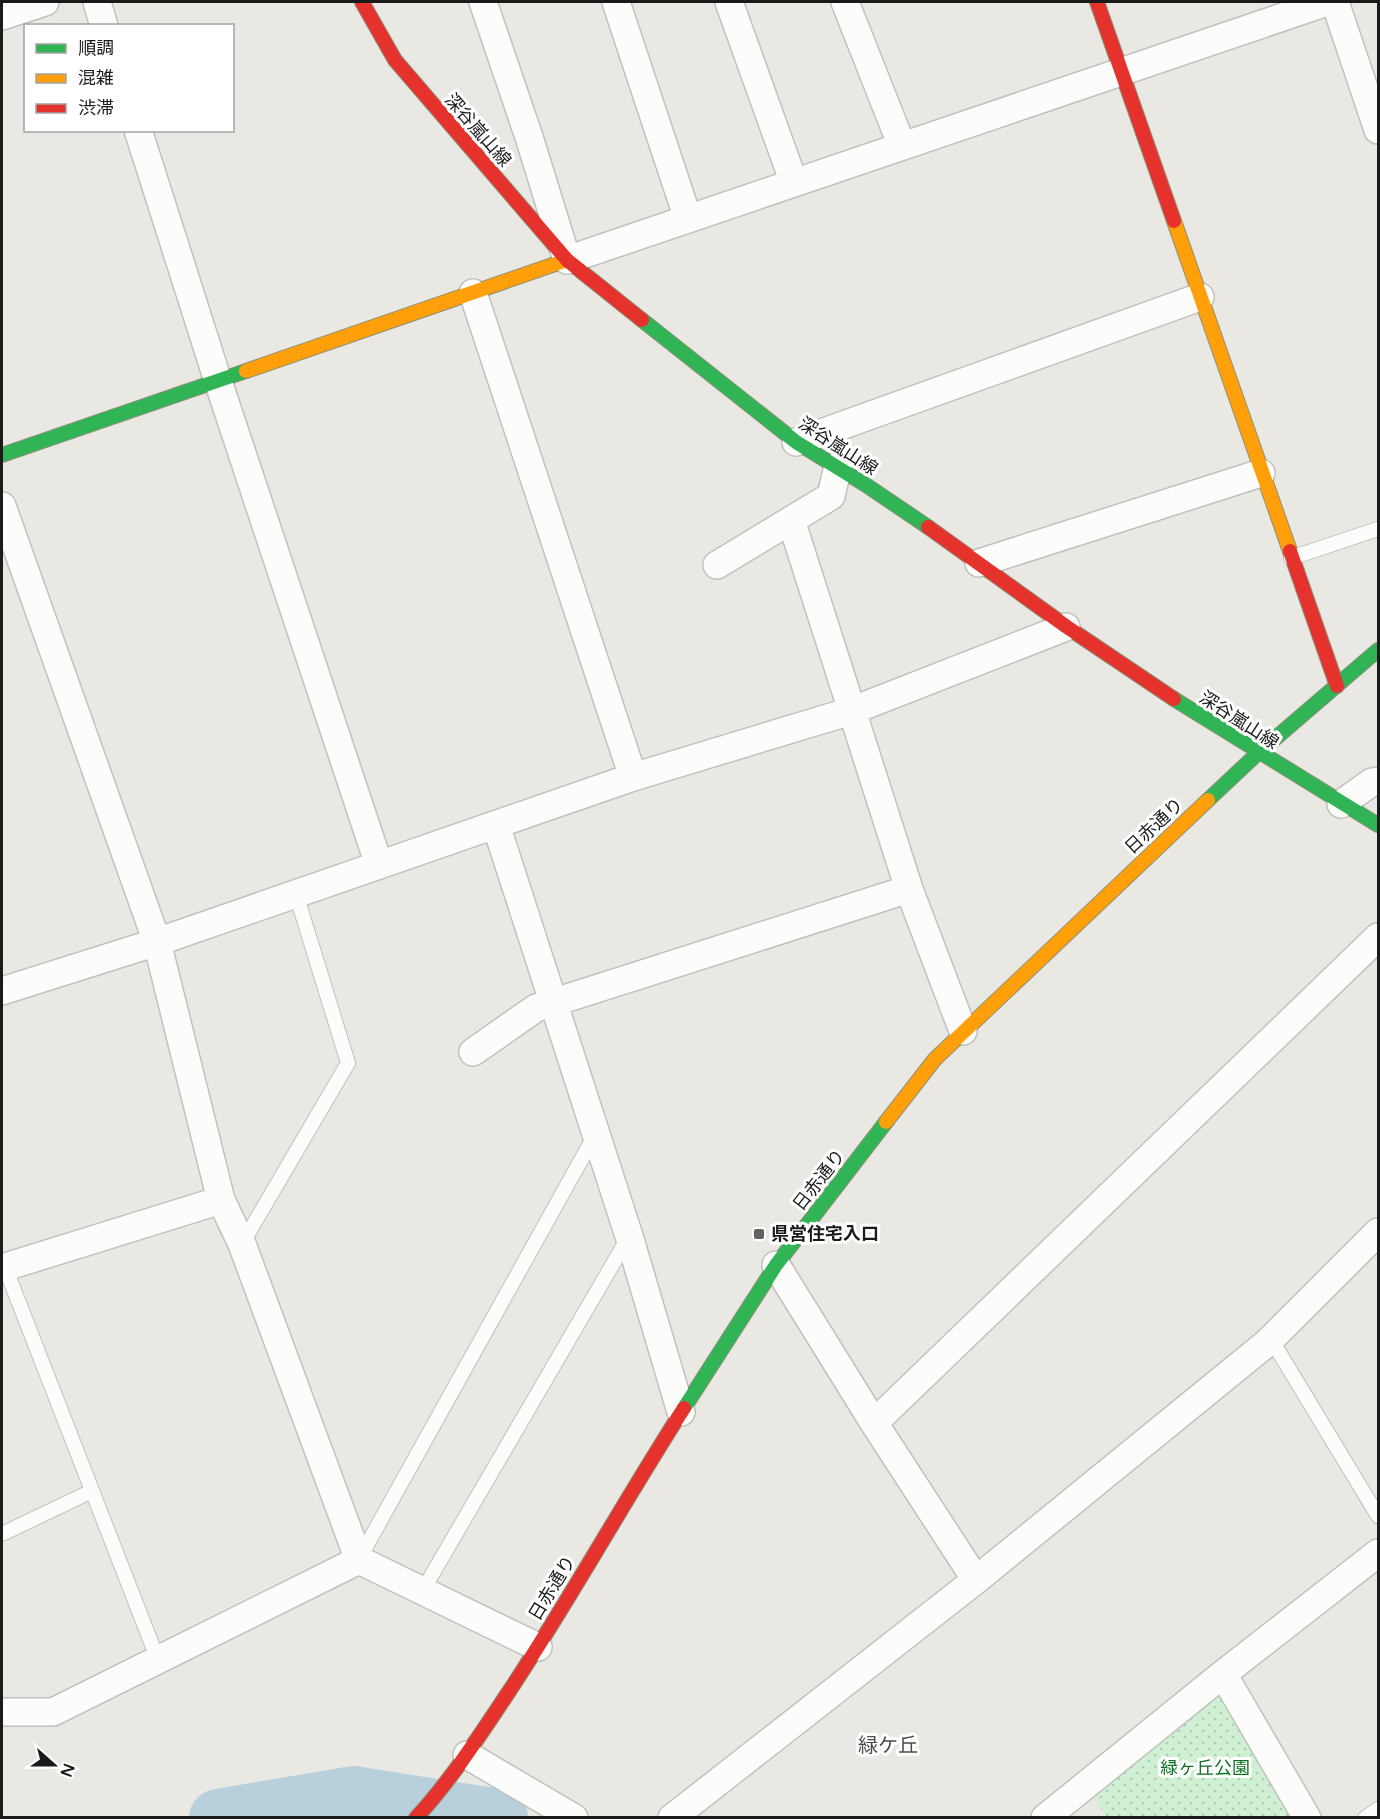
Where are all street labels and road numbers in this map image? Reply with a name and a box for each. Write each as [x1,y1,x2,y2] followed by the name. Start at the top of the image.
[440,89,516,171] street label: 深谷嵐山線
[794,412,882,480] street label: 深谷嵐山線
[1195,686,1283,754] street label: 深谷嵐山線
[1120,793,1188,859] street label: 日赤通り
[788,1145,850,1215] street label: 日赤通り
[524,1551,580,1625] street label: 日赤通り

